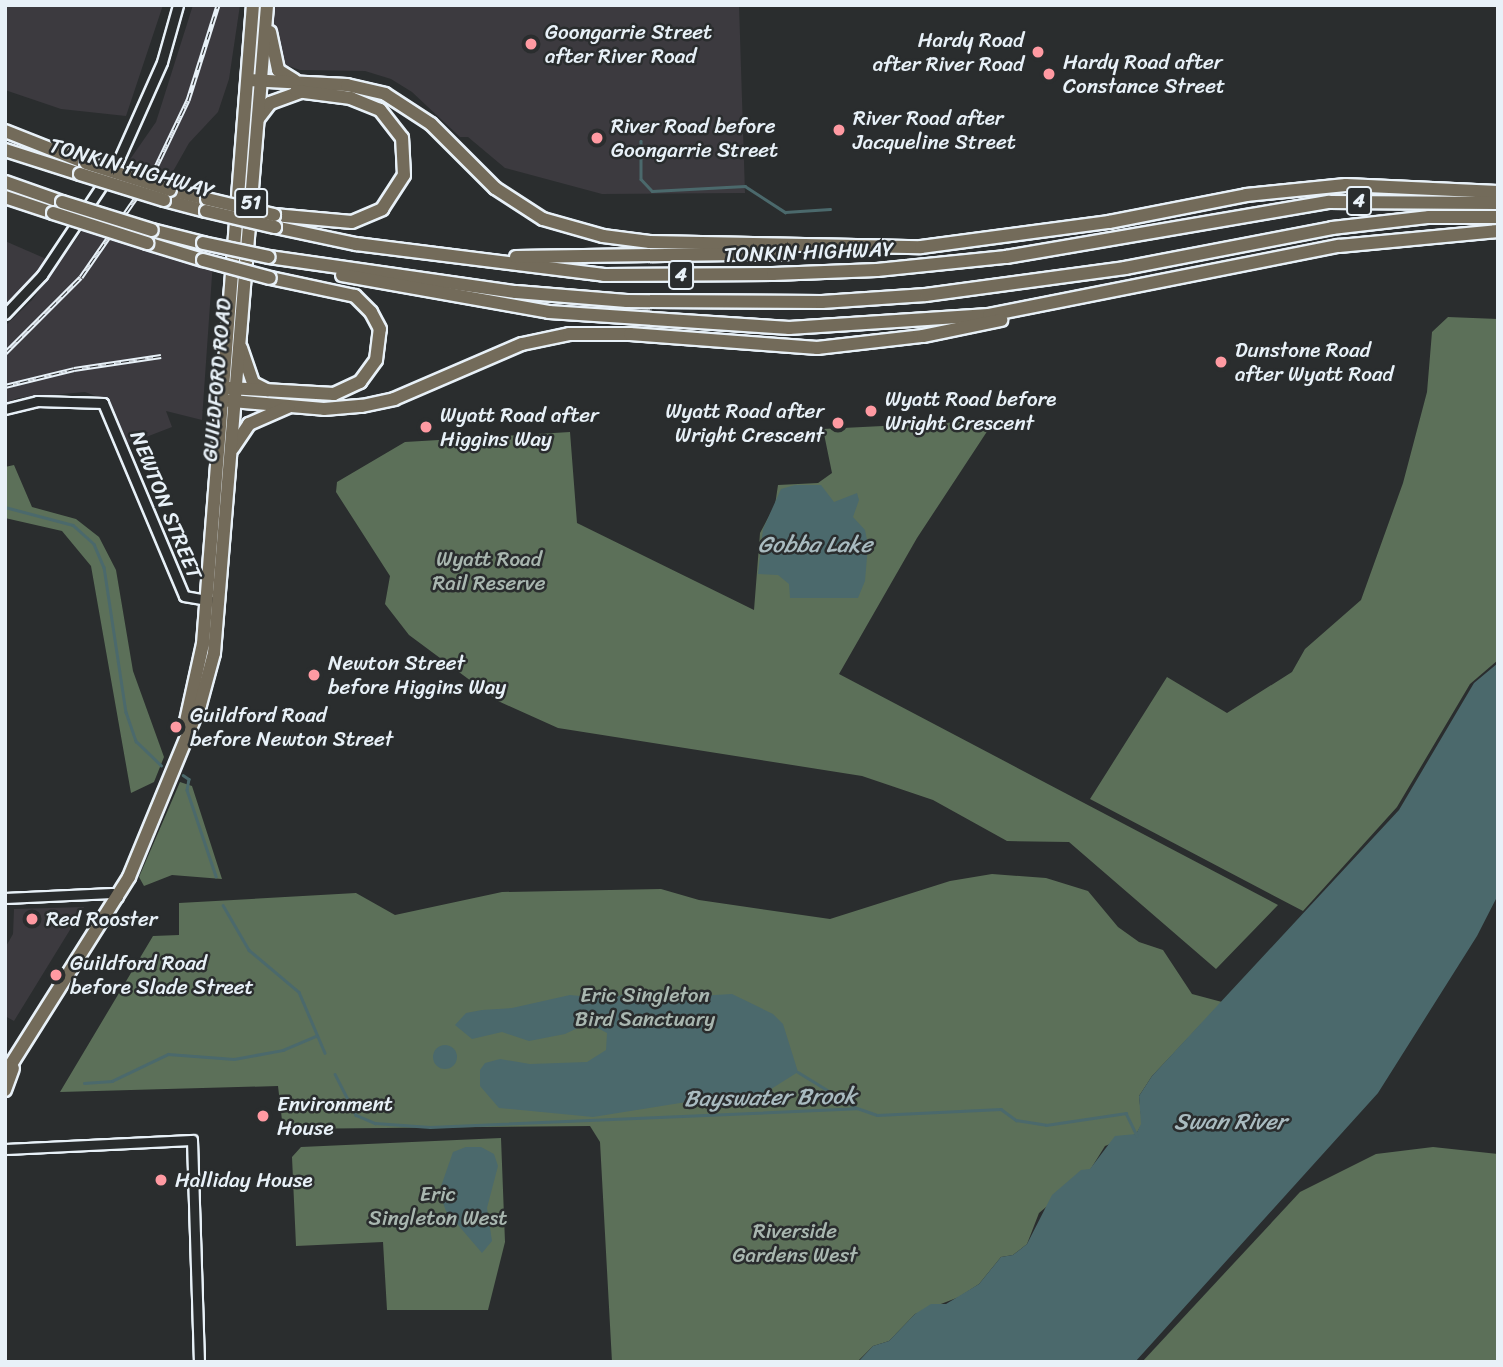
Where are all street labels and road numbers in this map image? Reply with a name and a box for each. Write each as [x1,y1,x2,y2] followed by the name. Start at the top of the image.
[47,132,217,204] street label: TONKIN HIGHWAY
[1345,186,1373,216] road number: 4
[233,188,268,218] road number: 51
[724,236,894,268] street label: TONKIN HIGHWAY
[667,260,695,290] road number: 4
[197,297,237,463] street label: GUILDFORD ROAD
[125,427,207,583] street label: NEWTON STREET

